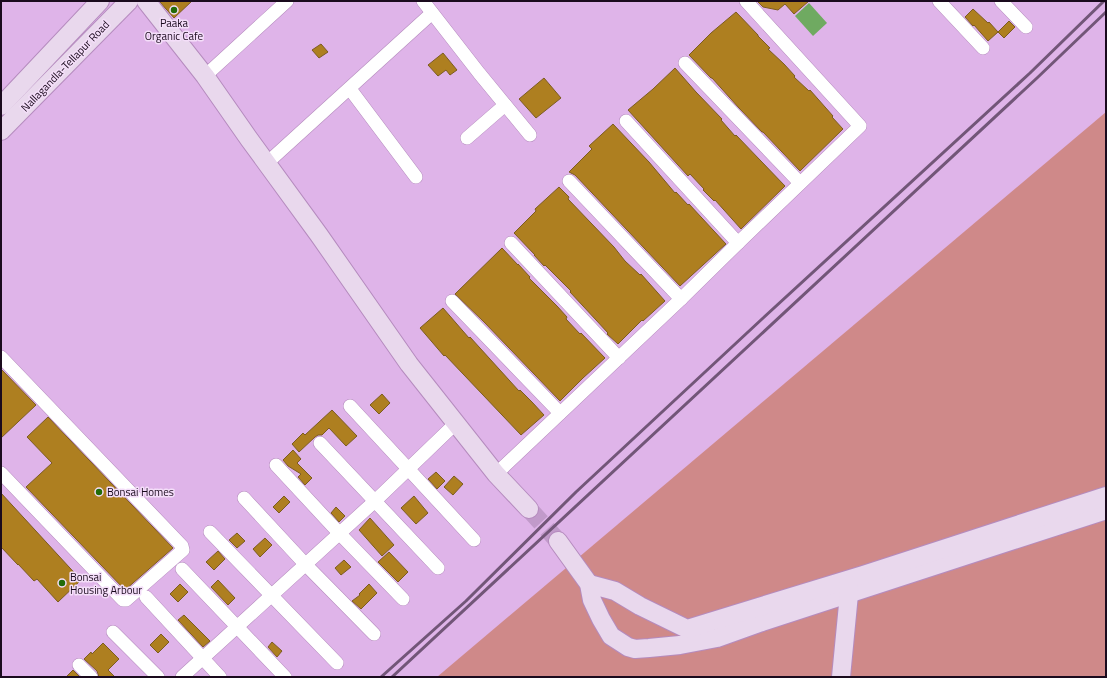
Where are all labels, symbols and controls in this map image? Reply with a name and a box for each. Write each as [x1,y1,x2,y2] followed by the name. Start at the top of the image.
[169,5,179,15] marker: Paaka Organic Cafe
[145,15,204,44] place label: Paaka Organic Cafe
[17,17,113,115] street label: Nallagandla-Tellapur Road
[107,484,174,500] place label: Bonsai Homes
[94,487,104,497] marker: Bonsai Homes
[70,569,142,598] place label: Bonsai Housing Arbour
[57,578,67,588] marker: Bonsai Housing Arbour

